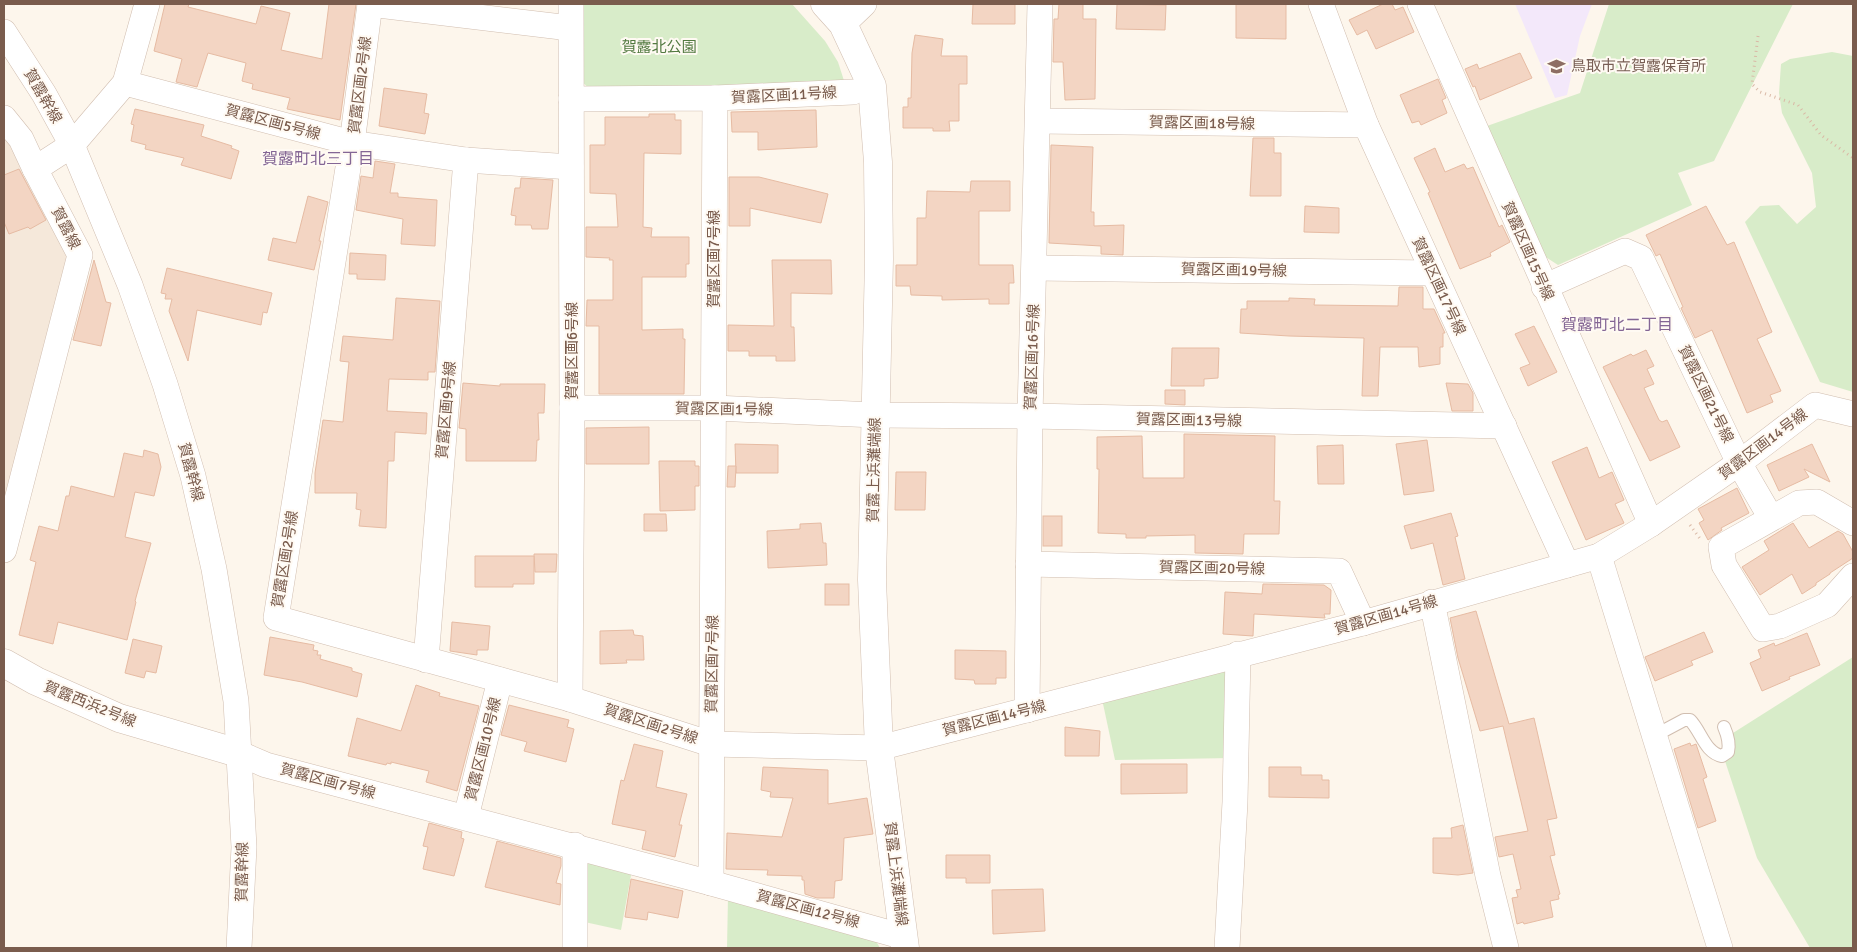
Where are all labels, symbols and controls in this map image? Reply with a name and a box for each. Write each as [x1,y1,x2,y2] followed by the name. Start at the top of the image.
[345,35,375,135] street label: 賀露区画2号線
[621,38,697,56] park label: 賀露北公園
[1547,56,1567,76] school or university icon: 鳥取市立賀露保育所
[1571,57,1706,75] place label: 鳥取市立賀露保育所
[20,66,66,126] street label: 賀露幹線
[731,83,837,107] street label: 賀露区画11号線
[223,101,323,143] street label: 賀露区画5号線
[1149,113,1255,133] street label: 賀露区画18号線
[262,149,374,169] district label: 賀露町北三丁目
[1498,199,1558,303] street label: 賀露区画15号線
[48,204,84,252] street label: 賀露線
[705,210,723,308] street label: 賀露区画7号線
[1408,234,1470,338] street label: 賀露区画17号線
[1181,260,1287,280] street label: 賀露区画19号線
[563,302,581,400] street label: 賀露区画6号線
[1021,304,1043,410] street label: 賀露区画16号線
[1561,315,1673,335] district label: 賀露町北二丁目
[1675,342,1737,446] street label: 賀露区画21号線
[433,360,459,460] street label: 賀露区画9号線
[675,399,773,419] street label: 賀露区画1号線
[1715,405,1811,483] street label: 賀露区画14号線
[1136,410,1242,430] street label: 賀露区画13号線
[864,417,884,523] street label: 賀露上浜灘端線
[175,441,207,503] street label: 賀露幹線
[268,509,302,609] street label: 賀露区画2号線
[1159,558,1265,578] street label: 賀露区画20号線
[1332,592,1440,638] street label: 賀露区画14号線
[702,615,722,713] street label: 賀露区画7号線
[41,677,139,731] street label: 賀露西浜2号線
[461,695,505,803] street label: 賀露区画10号線
[940,696,1048,740] street label: 賀露区画14号線
[602,700,700,748] street label: 賀露区画2号線
[278,760,378,802] street label: 賀露区画7号線
[881,821,911,927] street label: 賀露上浜灘端線
[232,842,252,902] street label: 賀露幹線
[754,887,862,931] street label: 賀露区画12号線

